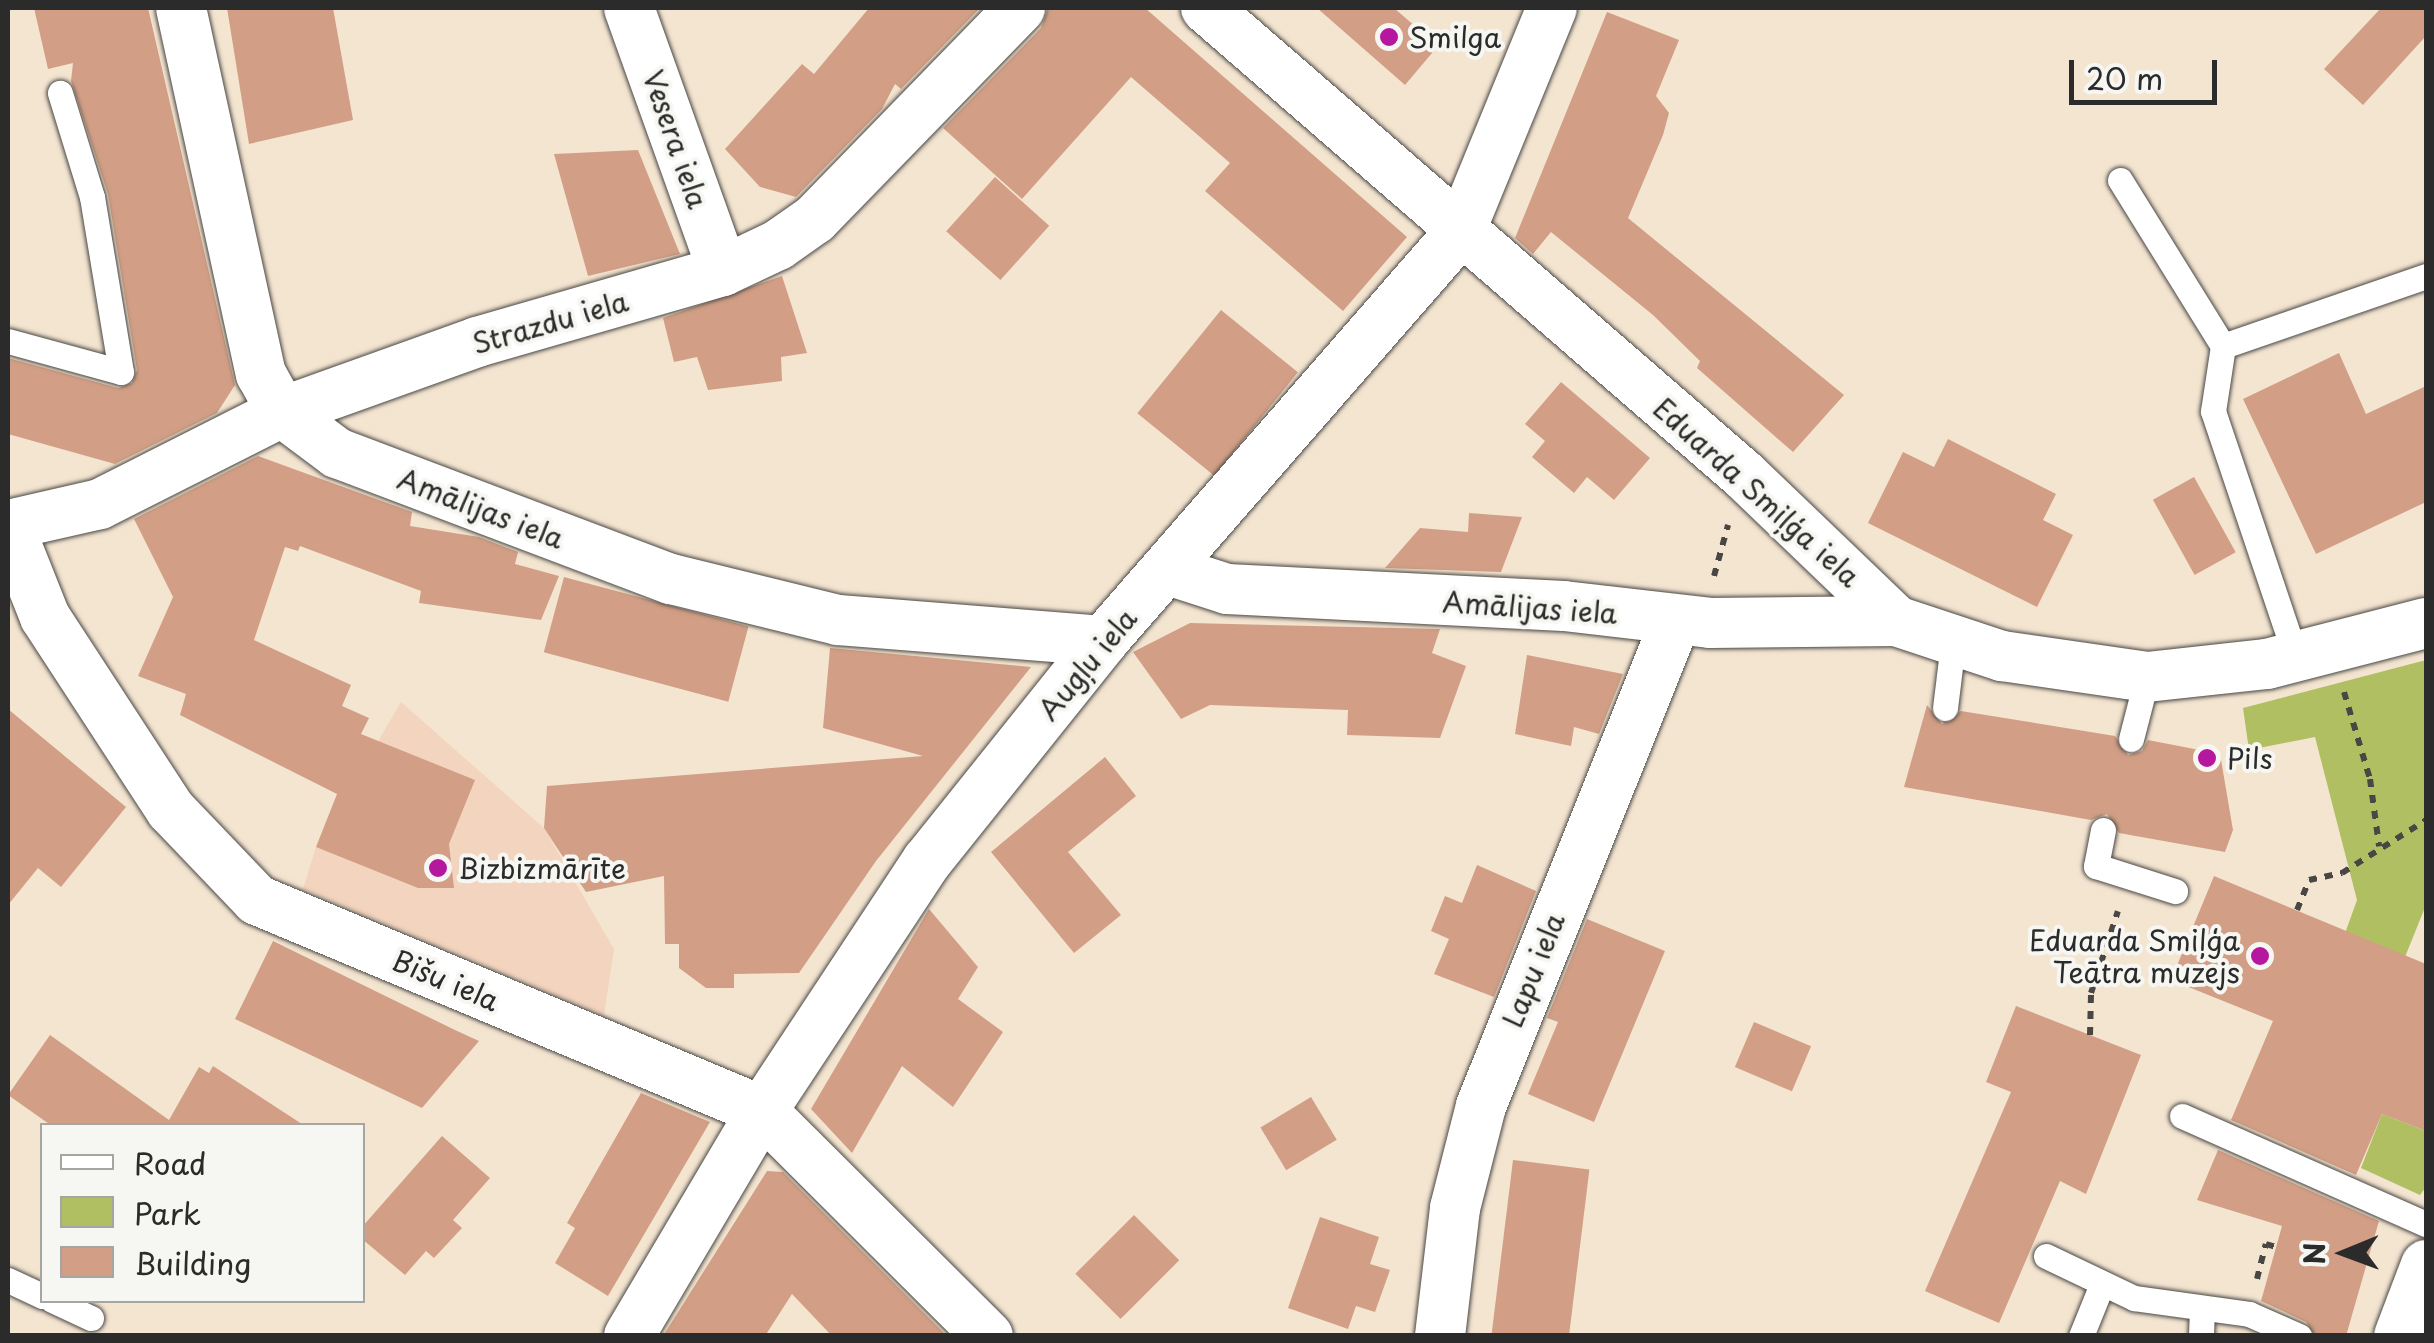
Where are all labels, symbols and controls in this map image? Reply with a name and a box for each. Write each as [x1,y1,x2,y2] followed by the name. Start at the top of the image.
[1409,20,1501,54] place label: Smilga
[1378,26,1400,48] marker: Smilga
[2074,40,2222,102] scale bar
[2086,55,2163,100] text: 20 m
[637,65,715,213] street label: Vesera iela
[468,284,632,360] street label: Strazdu iela
[1645,389,1869,595] street label: Eduarda Smiļģa iela
[393,461,569,555] street label: Amālijas iela
[1441,584,1619,630] street label: Amālijas iela
[1031,601,1143,727] street label: Augļu iela
[2227,741,2272,775] place label: Pils
[2196,747,2218,769] marker: Pils
[458,851,626,885] place label: Bizbizmārīte
[427,857,449,879] marker: Bizbizmārīte
[1495,908,1571,1032] street label: Lapu iela
[2027,923,2240,989] place label: Eduarda Smiļģa Teātra muzejs
[388,943,504,1017] street label: Bišu iela
[2249,945,2271,967] marker: Eduarda Smiļģa Teātra muzejs
[40,1123,365,1303] legend
[134,1140,207,1185] text: Road
[134,1190,201,1235] text: Park
[2294,1203,2394,1303] north arrow
[134,1240,251,1285] text: Building
[2292,1242,2335,1265] text: N

